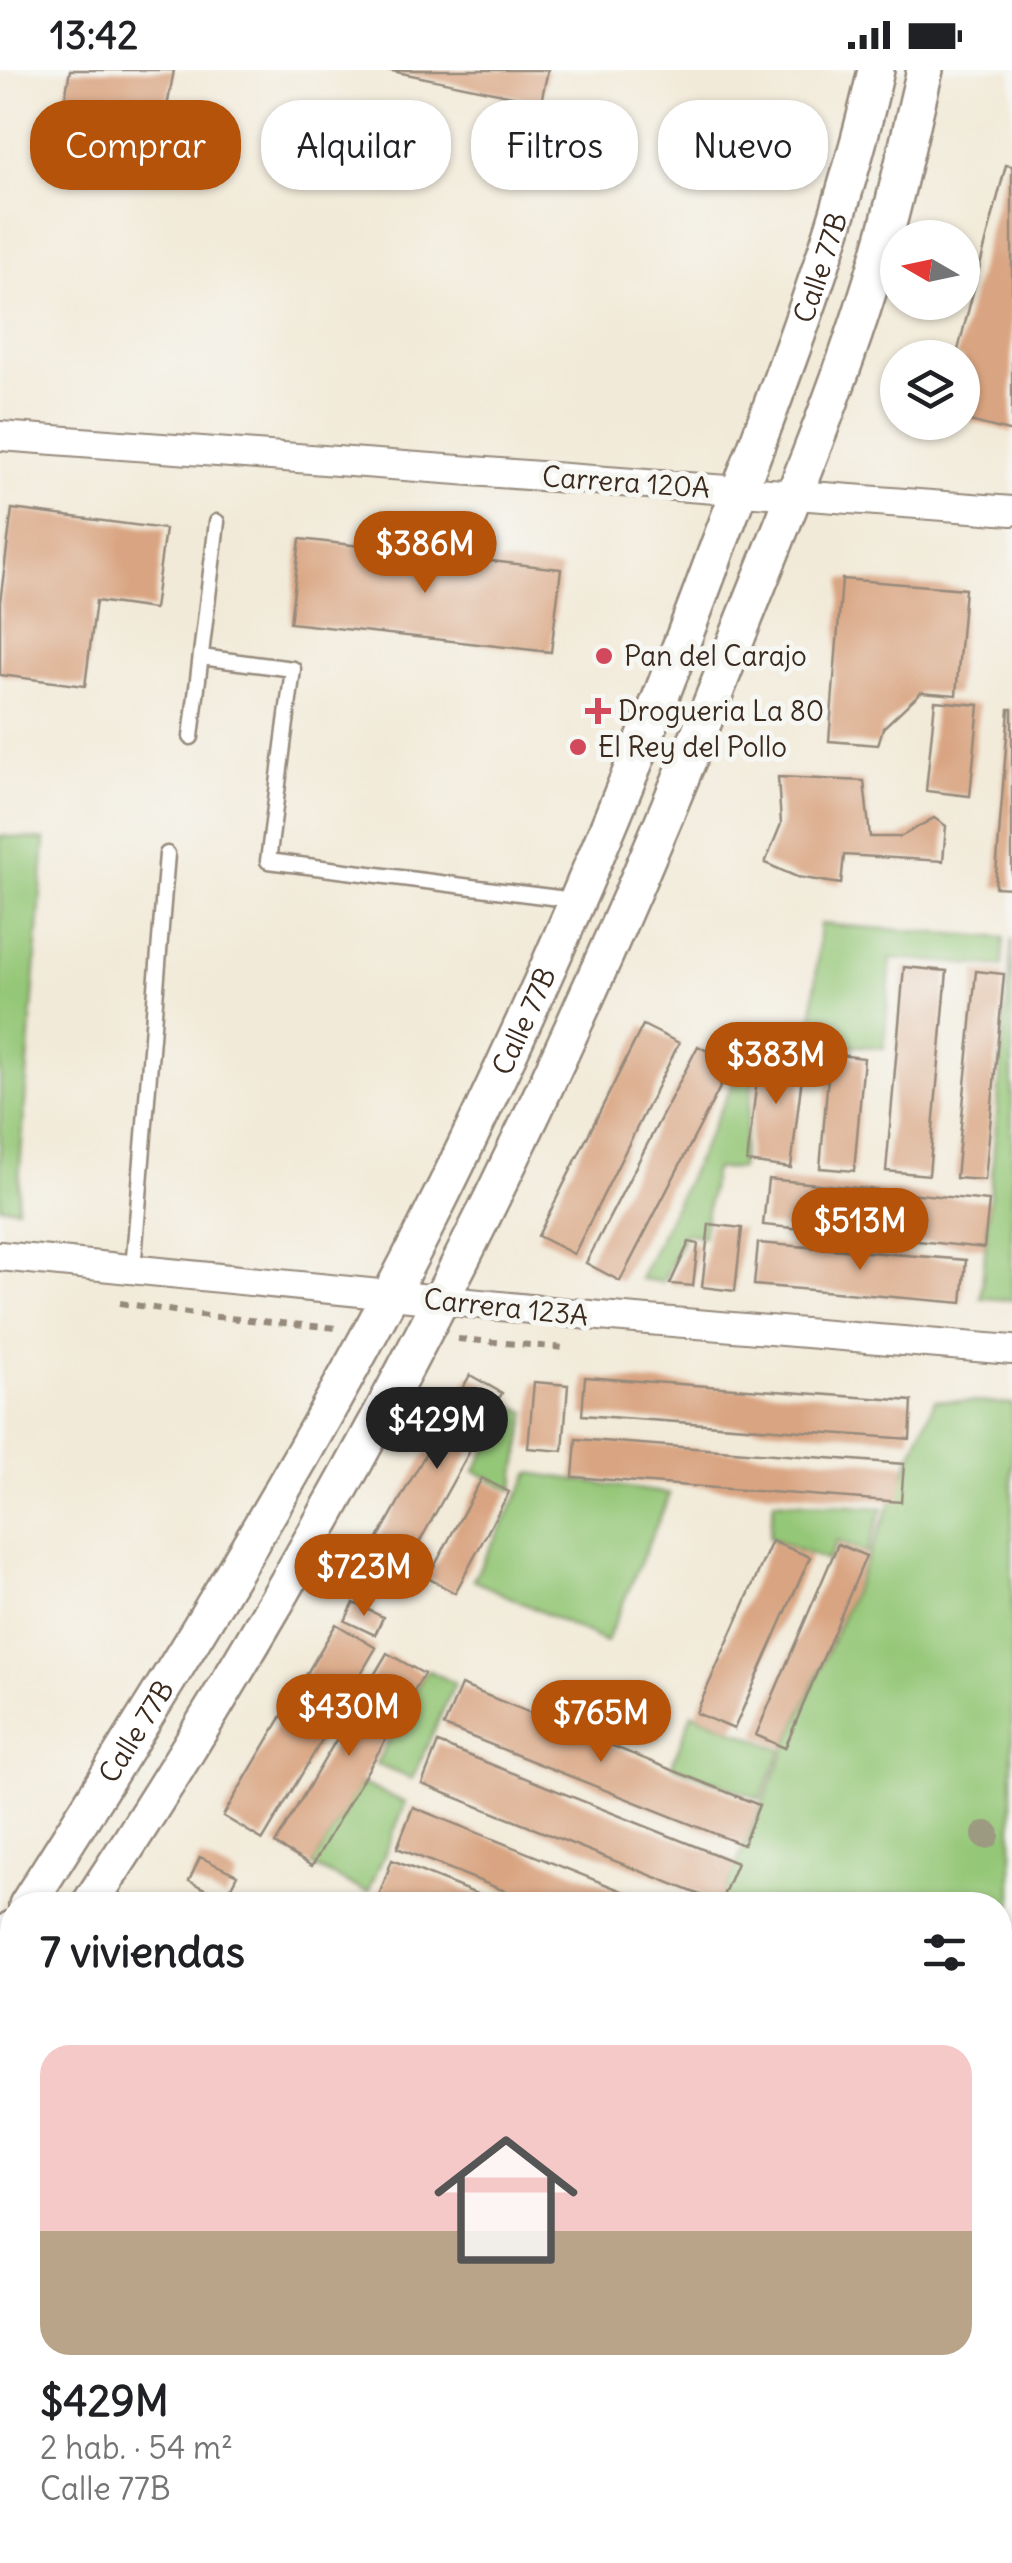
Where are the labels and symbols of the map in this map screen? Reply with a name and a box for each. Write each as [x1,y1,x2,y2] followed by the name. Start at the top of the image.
[785,208,855,328] street label: Calle 77B
[880,220,980,320] north arrow
[541,458,711,506] street label: Carrera 120A
[355,511,495,596] pin: $386M
[624,638,807,674] place label: Pan del Carajo
[593,645,615,667] marker: Pan del Carajo
[618,693,824,729] place label: Drogueria La 80
[587,700,609,722] marker: Drogueria La 80
[598,729,787,765] place label: El Rey del Pollo
[567,736,589,758] marker: El Rey del Pollo
[484,962,564,1081] street label: Calle 77B
[706,1022,846,1107] pin: $383M
[790,1188,930,1273] pin: $513M
[422,1280,590,1334] street label: Carrera 123A
[367,1387,507,1472] pin: $429M
[294,1534,434,1619] pin: $723M
[91,1673,182,1790] street label: Calle 77B
[279,1674,419,1759] pin: $430M
[531,1680,671,1765] pin: $765M

